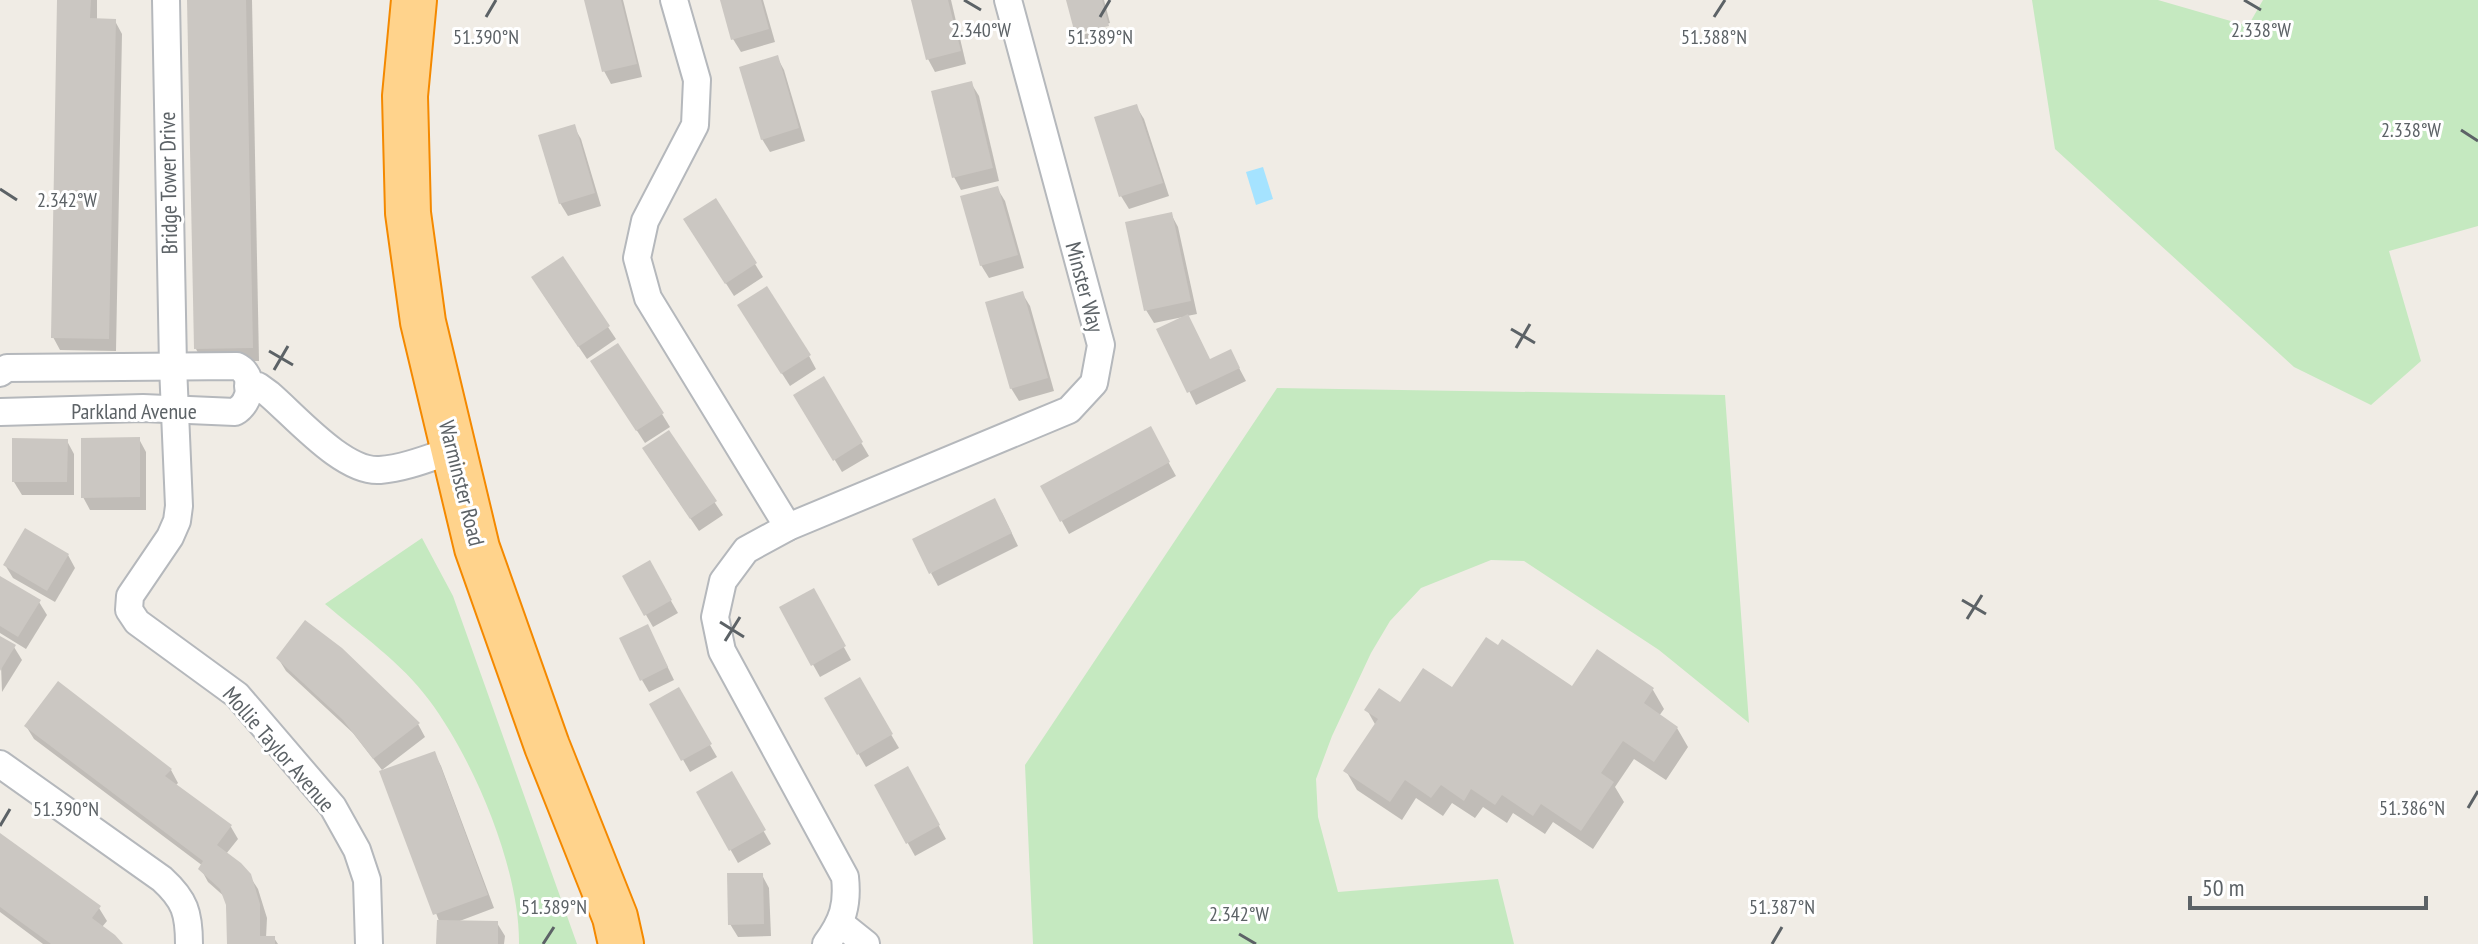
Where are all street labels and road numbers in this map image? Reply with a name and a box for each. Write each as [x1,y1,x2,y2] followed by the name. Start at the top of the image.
[153,111,183,255] street label: Bridge Tower Drive
[1060,239,1111,336] street label: Minster Way
[71,397,197,425] street label: Parkland Avenue
[433,417,491,549] street label: Warminster Road
[217,681,341,817] street label: Mollie Taylor Avenue

